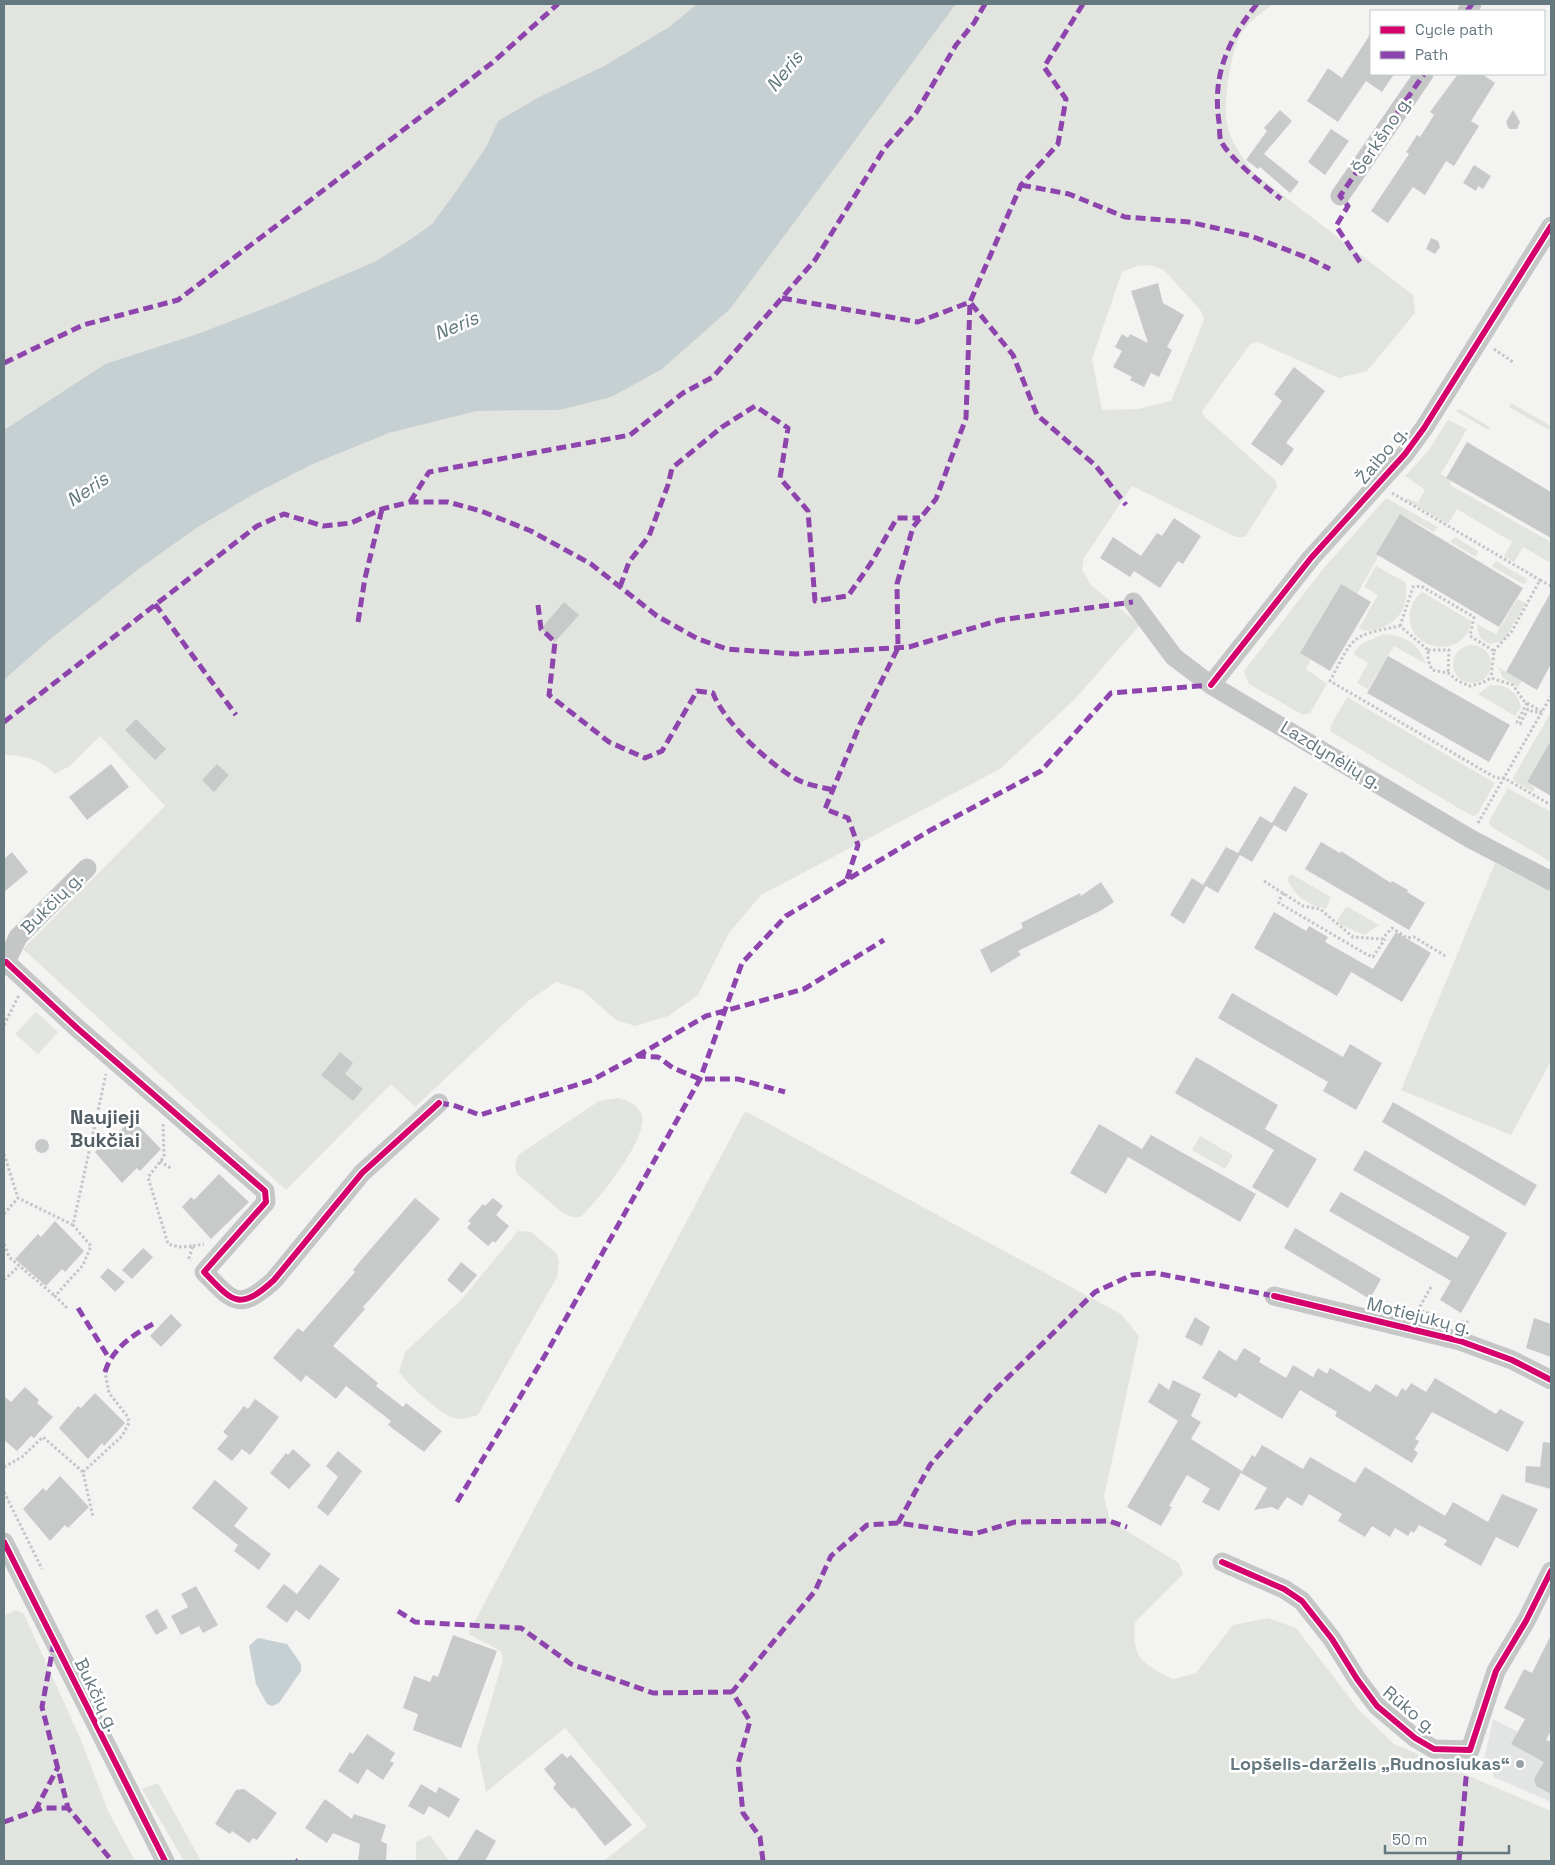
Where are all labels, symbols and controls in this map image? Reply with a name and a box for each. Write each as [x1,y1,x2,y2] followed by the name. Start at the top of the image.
[1370,10,1545,75] legend
[1415,20,1493,39] text: Cycle path
[760,45,809,97] water label: Neris
[1415,45,1448,64] text: Path
[1347,91,1416,179] street label: Šerkšno g.
[430,305,483,346] water label: Neris
[1351,421,1412,488] street label: Žaibo g.
[61,466,114,513] water label: Neris
[1276,715,1386,794] street label: Lazdynėlių g.
[16,867,88,939] street label: Bukčių g.
[70,1104,140,1153] district label: Naujieji Bukčiai
[1365,1291,1474,1340] street label: Motiejukų g.
[70,1654,125,1735] street label: Bukčių g.
[1379,1680,1442,1739] street label: Rūko g.
[1230,1752,1510,1775] place label: Lopšelis-darželis „Rudnosiukas“
[1514,1758,1526,1770] marker: Lopšelis-darželis „Rudnosiukas“
[1385,1822,1509,1854] scale bar
[1392,1830,1427,1849] text: 50 m

